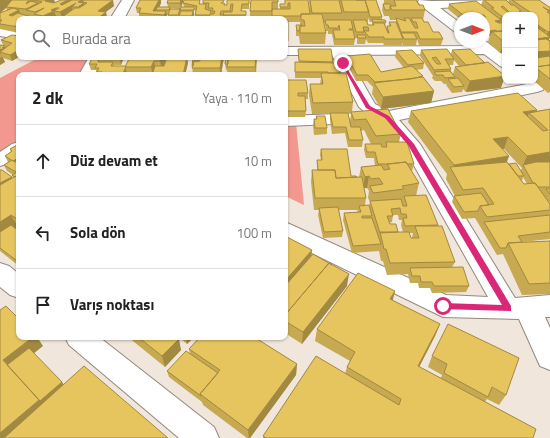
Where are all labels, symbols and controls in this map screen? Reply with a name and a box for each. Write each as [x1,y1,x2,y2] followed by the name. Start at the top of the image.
[454,12,490,48] north arrow
[502,12,538,84] map controls
[502,12,538,48] button: +
[16,16,288,60] search box
[30,27,52,49] icon: search
[62,27,131,50] text: Burada ara
[502,48,538,84] button: −
[334,54,352,72] route end
[32,85,63,111] text: 2 dk
[203,88,272,108] text: Yaya · 110 m
[70,149,158,172] text: Düz devam et
[32,150,54,172] icon: ahead
[244,151,272,171] text: 10 m
[70,221,126,244] text: Sola dön
[32,222,54,244] icon: left
[236,223,272,243] text: 100 m
[70,293,154,316] text: Varış noktası
[32,294,54,316] icon: arrive
[434,297,452,315] route start

